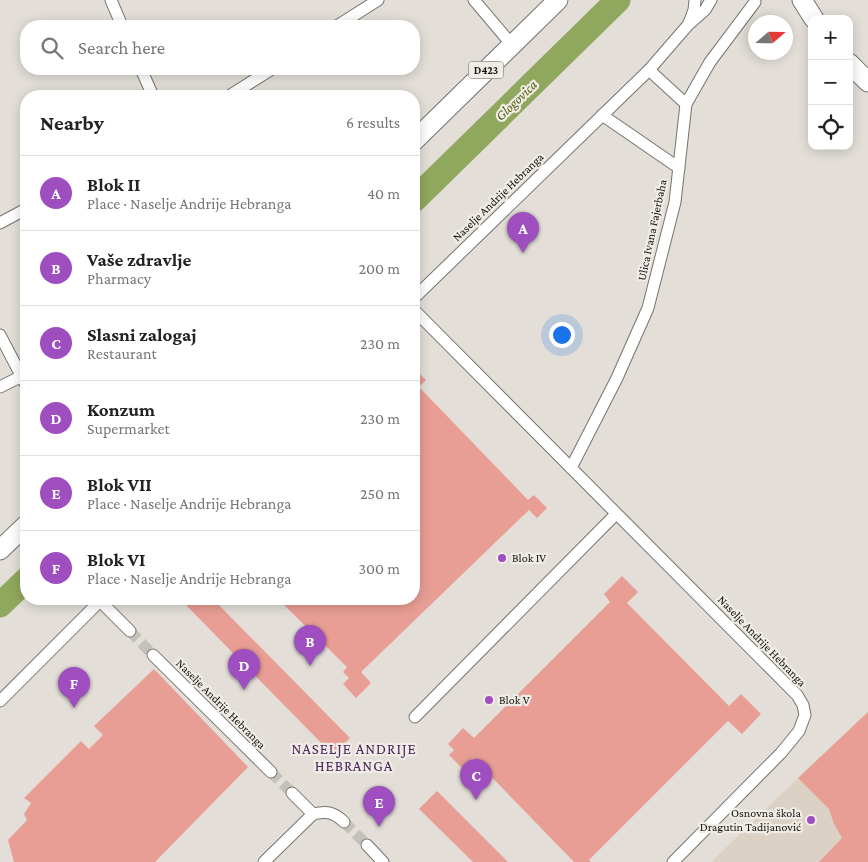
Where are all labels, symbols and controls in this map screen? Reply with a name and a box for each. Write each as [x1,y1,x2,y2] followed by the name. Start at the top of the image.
[748,15,793,60] north arrow
[808,15,853,150] map controls
[808,15,853,60] button: +
[20,20,420,75] search box
[38,34,66,62] icon: search
[78,37,165,58] text: Search here
[808,60,853,105] button: −
[468,62,504,78] road number: D423
[492,76,540,124] water label: Glogovica
[808,105,853,150] button: locate
[40,111,104,135] text: Nearby
[346,114,400,131] text: 6 results
[449,150,547,244] street label: Naselje Andrije Hebranga
[87,174,140,195] text: Blok II
[634,178,670,282] street label: Ulica Ivana Fajerbaha
[51,185,61,202] text: A
[367,185,400,202] text: 40 m
[87,195,291,212] text: Place · Naselje Andrije Hebranga
[507,212,539,253] pin: A
[87,249,191,270] text: Vaše zdravlje
[51,260,61,277] text: B
[358,260,400,277] text: 200 m
[87,270,151,287] text: Pharmacy
[549,322,575,348] your location
[87,324,197,345] text: Slasni zalogaj
[51,335,61,352] text: C
[360,335,400,352] text: 230 m
[87,345,157,362] text: Restaurant
[87,399,155,420] text: Konzum
[50,410,62,427] text: D
[360,410,400,427] text: 230 m
[87,420,170,437] text: Supermarket
[87,474,152,495] text: Blok VII
[51,485,61,502] text: E
[360,485,400,502] text: 250 m
[87,495,291,512] text: Place · Naselje Andrije Hebranga
[87,549,145,570] text: Blok VI
[512,551,546,565] place label: Blok IV
[496,552,508,564] marker: Blok IV
[52,560,60,577] text: F
[358,560,400,577] text: 300 m
[87,570,291,587] text: Place · Naselje Andrije Hebranga
[715,593,809,690] street label: Naselje Andrije Hebranga
[294,625,326,666] pin: B
[228,649,260,690] pin: D
[173,656,269,752] street label: Naselje Andrije Hebranga
[58,667,90,708] pin: F
[499,693,530,707] place label: Blok V
[483,694,495,706] marker: Blok V
[291,741,417,774] district label: NASELJE ANDRIJE HEBRANGA
[460,759,492,800] pin: C
[363,786,395,827] pin: E
[700,806,801,834] place label: Osnovna škola Dragutin Tadijanović
[805,814,817,826] marker: Osnovna škola Dragutin Tadijanović

